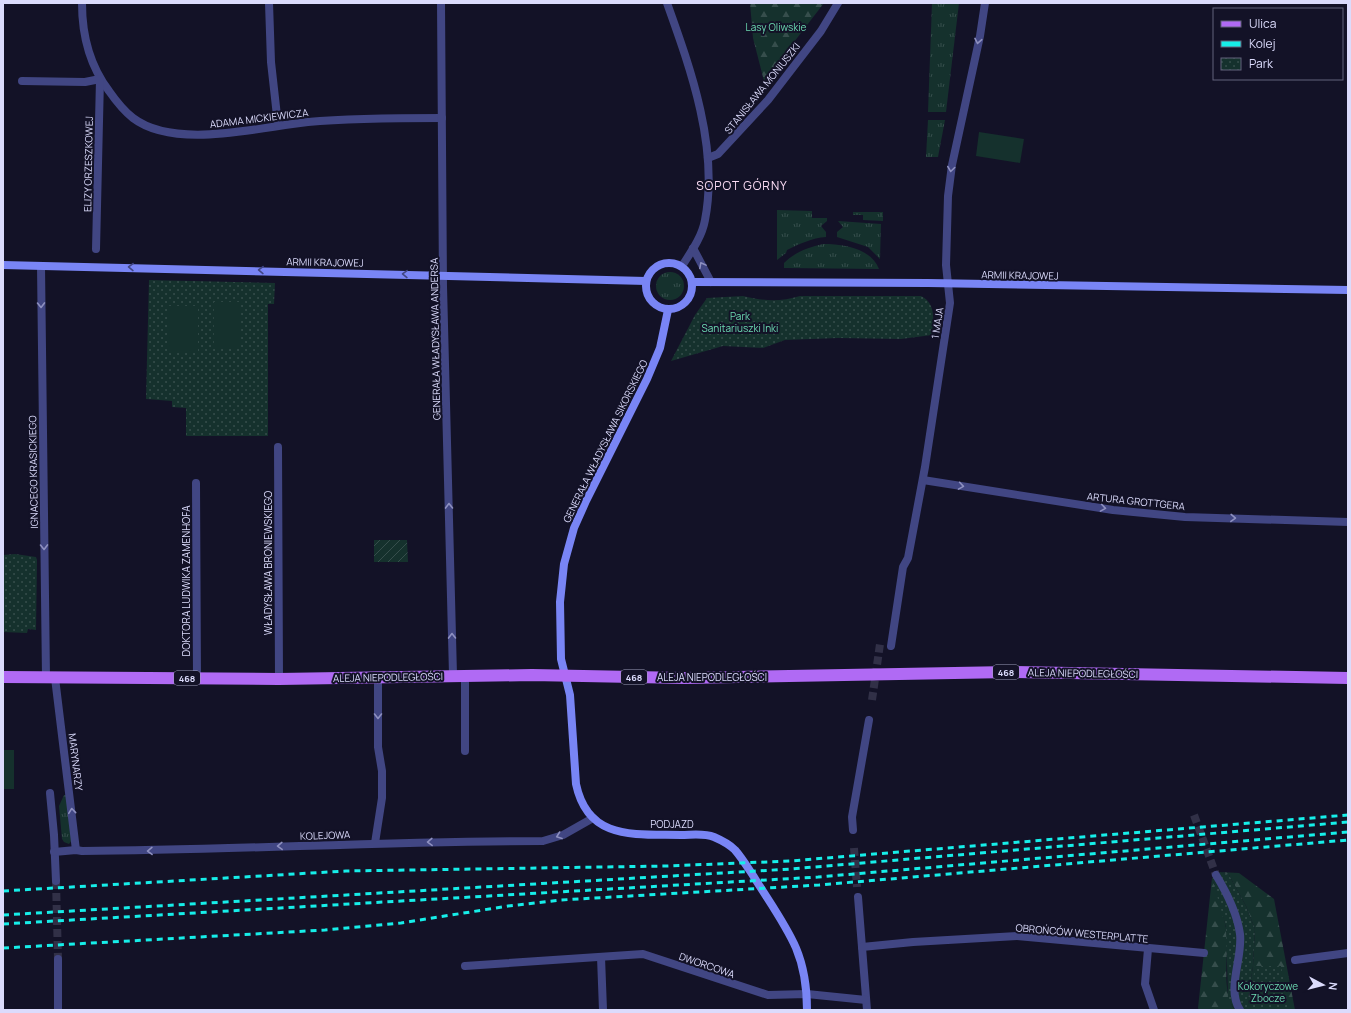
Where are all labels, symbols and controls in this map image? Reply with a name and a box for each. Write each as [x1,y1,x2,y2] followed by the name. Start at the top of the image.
[1213,8,1343,80] legend
[1249,15,1276,32] text: Ulica
[746,20,807,34] park label: Lasy Oliwskie
[1249,35,1276,52] text: Kolej
[975,38,983,45] one-way arrow
[721,39,803,137] street label: STANISŁAWA MONIUSZKI
[1249,55,1274,72] text: Park
[209,105,310,131] street label: ADAMA MICKIEWICZA
[80,116,96,212] street label: ELIZY ORZESZKOWEJ
[947,165,956,172] one-way arrow
[696,177,788,194] district label: SOPOT GÓRNY
[286,254,364,270] street label: ARMII KRAJOWEJ
[427,257,443,420] street label: GENERAŁA WŁADYSŁAWA ANDERSA
[700,262,707,269] one-way arrow
[128,263,134,271] one-way arrow
[258,266,264,275] one-way arrow
[981,267,1059,283] street label: ARMII KRAJOWEJ
[402,270,408,278] one-way arrow
[37,302,45,308] one-way arrow
[928,306,946,340] street label: 1 MAJA
[702,309,778,335] park label: Park Sanitariuszki Inki
[559,357,651,525] street label: GENERAŁA WŁADYSŁAWA SIKORSKIEGO
[25,415,41,529] street label: IGNACEGO KRASICKIEGO
[958,481,964,490] one-way arrow
[1086,489,1186,513] street label: ARTURA GROTTGERA
[261,491,275,635] street label: WŁADYSŁAWA BRONIEWSKIEGO
[445,503,453,509] one-way arrow
[1100,504,1107,512] one-way arrow
[179,505,193,657] street label: DOKTORA LUDWIKA ZAMENHOFA
[1230,514,1236,522] one-way arrow
[40,544,48,550] one-way arrow
[448,633,456,639] one-way arrow
[993,665,1019,679] road number: 468
[1028,665,1138,681] street label: ALEJA NIEPODLEGŁOŚCI
[333,669,443,685] street label: ALEJA NIEPODLEGŁOŚCI
[621,670,647,684] road number: 468
[657,670,767,684] street label: ALEJA NIEPODLEGŁOŚCI
[174,671,200,685] road number: 468
[374,713,382,719] one-way arrow
[66,733,87,792] street label: MARYNARZY
[68,808,77,814] one-way arrow
[650,817,694,831] street label: PODJAZD
[300,827,351,843] street label: KOLEJOWA
[555,832,562,840] one-way arrow
[427,838,433,847] one-way arrow
[277,842,283,851] one-way arrow
[147,847,153,855] one-way arrow
[1015,920,1149,946] street label: OBROŃCÓW WESTERPLATTE
[677,949,737,981] street label: DWORCOWA
[1303,965,1343,1005] north arrow
[1238,979,1298,1005] park label: Kokoryczowe Zbocze
[1325,981,1341,991] text: N

